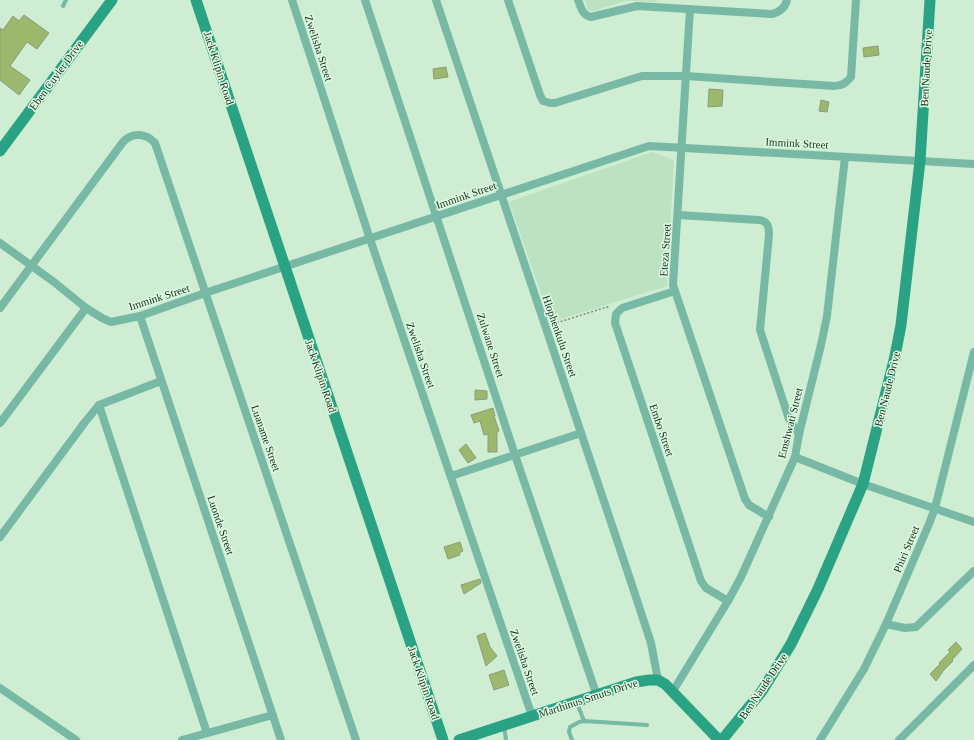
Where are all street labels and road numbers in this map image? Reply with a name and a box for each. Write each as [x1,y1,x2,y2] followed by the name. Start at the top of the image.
[303,13,335,83] street label: Zwelisha Street
[918,29,934,107] street label: Ben Naude Drive
[201,30,237,107] street label: Jack Klipin Road
[27,38,85,112] street label: Eben Cuyler Drive
[765,135,829,151] street label: Immink Street
[434,179,498,211] street label: Immink Street
[657,223,673,277] street label: Eteza Street
[127,282,191,312] street label: Immink Street
[540,293,580,379] street label: Hlophenkulu Street
[475,311,507,379] street label: Zulwane Street
[404,321,438,389] street label: Zwelisha Street
[303,338,339,415] street label: Jack Klipin Road
[872,350,902,428] street label: Ben Naude Drive
[775,386,805,460] street label: Emshwati Street
[647,402,677,458] street label: Embo Street
[249,403,283,473] street label: Luaname Street
[205,494,237,556] street label: Luonde Street
[891,524,921,574] street label: Phiri Street
[508,628,542,696] street label: Zwelisha Street
[406,645,442,722] street label: Jack Klipin Road
[737,651,790,721] street label: Ben Naude Drive
[537,676,639,720] street label: Marthinus Smuts Drive

